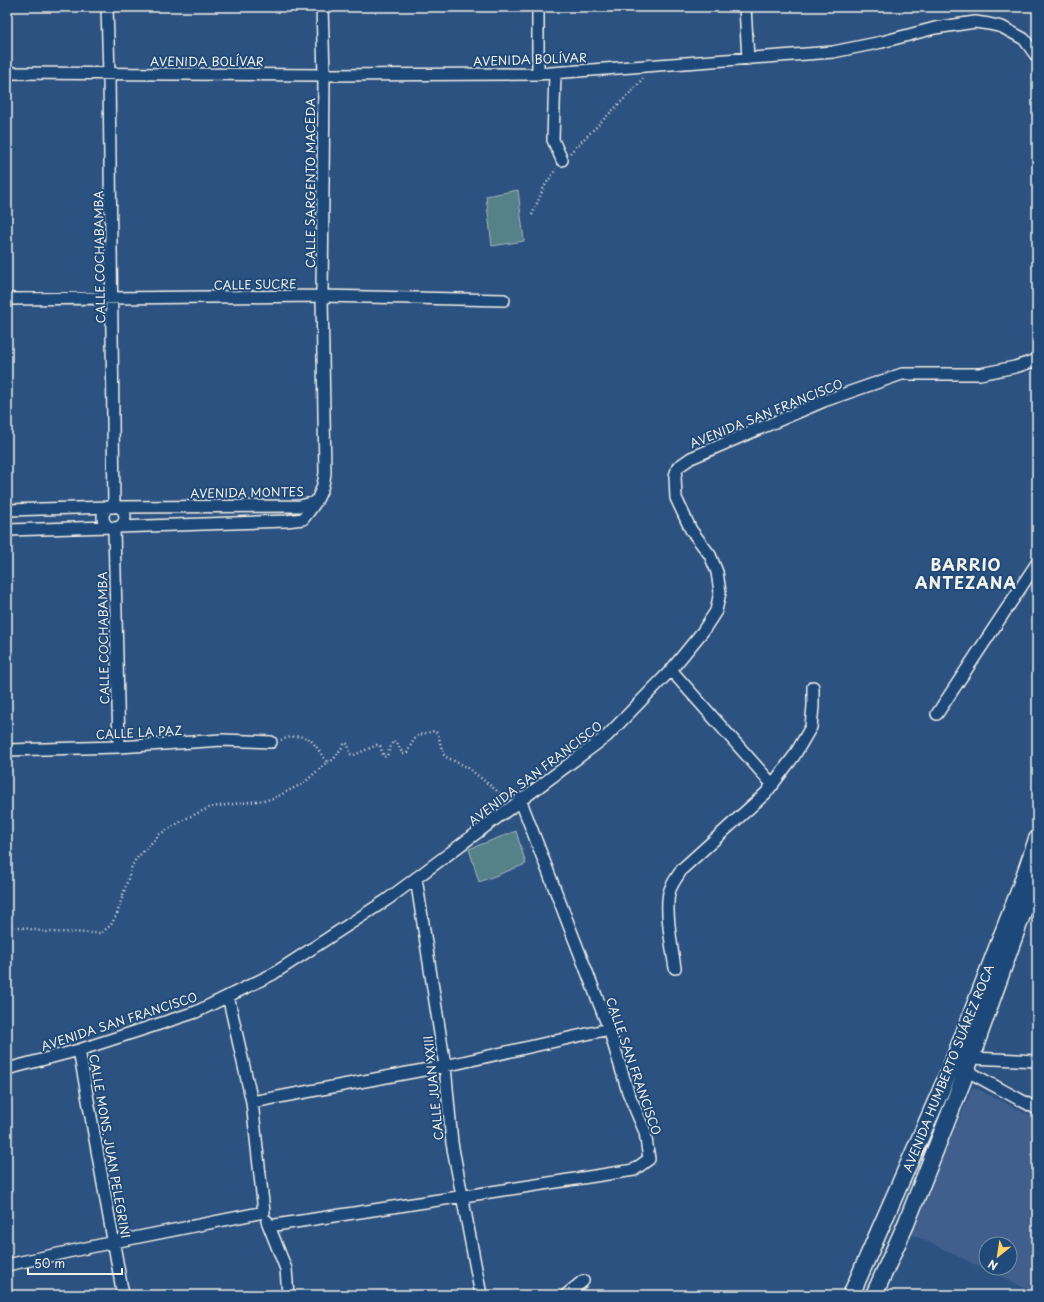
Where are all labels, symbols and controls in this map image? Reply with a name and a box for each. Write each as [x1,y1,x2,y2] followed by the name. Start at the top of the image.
[473,48,587,70] street label: AVENIDA BOLÍVAR
[150,52,264,70] street label: AVENIDA BOLÍVAR
[301,98,319,268] street label: CALLE SARGENTO MACEDA
[89,190,109,324] street label: CALLE COCHABAMBA
[213,274,297,294] street label: CALLE SUCRE
[687,374,845,452] street label: AVENIDA SAN FRANCISCO
[190,482,304,502] street label: AVENIDA MONTES
[915,552,1017,594] district label: BARRIO ANTEZANA
[93,571,113,705] street label: CALLE COCHABAMBA
[464,717,606,829] street label: AVENIDA SAN FRANCISCO
[95,721,183,743] street label: CALLE LA PAZ
[898,962,998,1174] street label: AVENIDA HUMBERTO SUÁREZ ROCA
[38,987,200,1055] street label: AVENIDA SAN FRANCISCO
[602,995,666,1137] street label: CALLE SAN FRANCISCO
[419,1035,447,1141] street label: CALLE JUAN XXIII
[85,1053,135,1239] street label: CALLE MONS. JUAN PELEGRINI
[978,1236,1018,1276] north arrow
[28,1250,122,1276] scale bar
[34,1254,65,1272] text: 50 m
[984,1255,1001,1275] text: N

